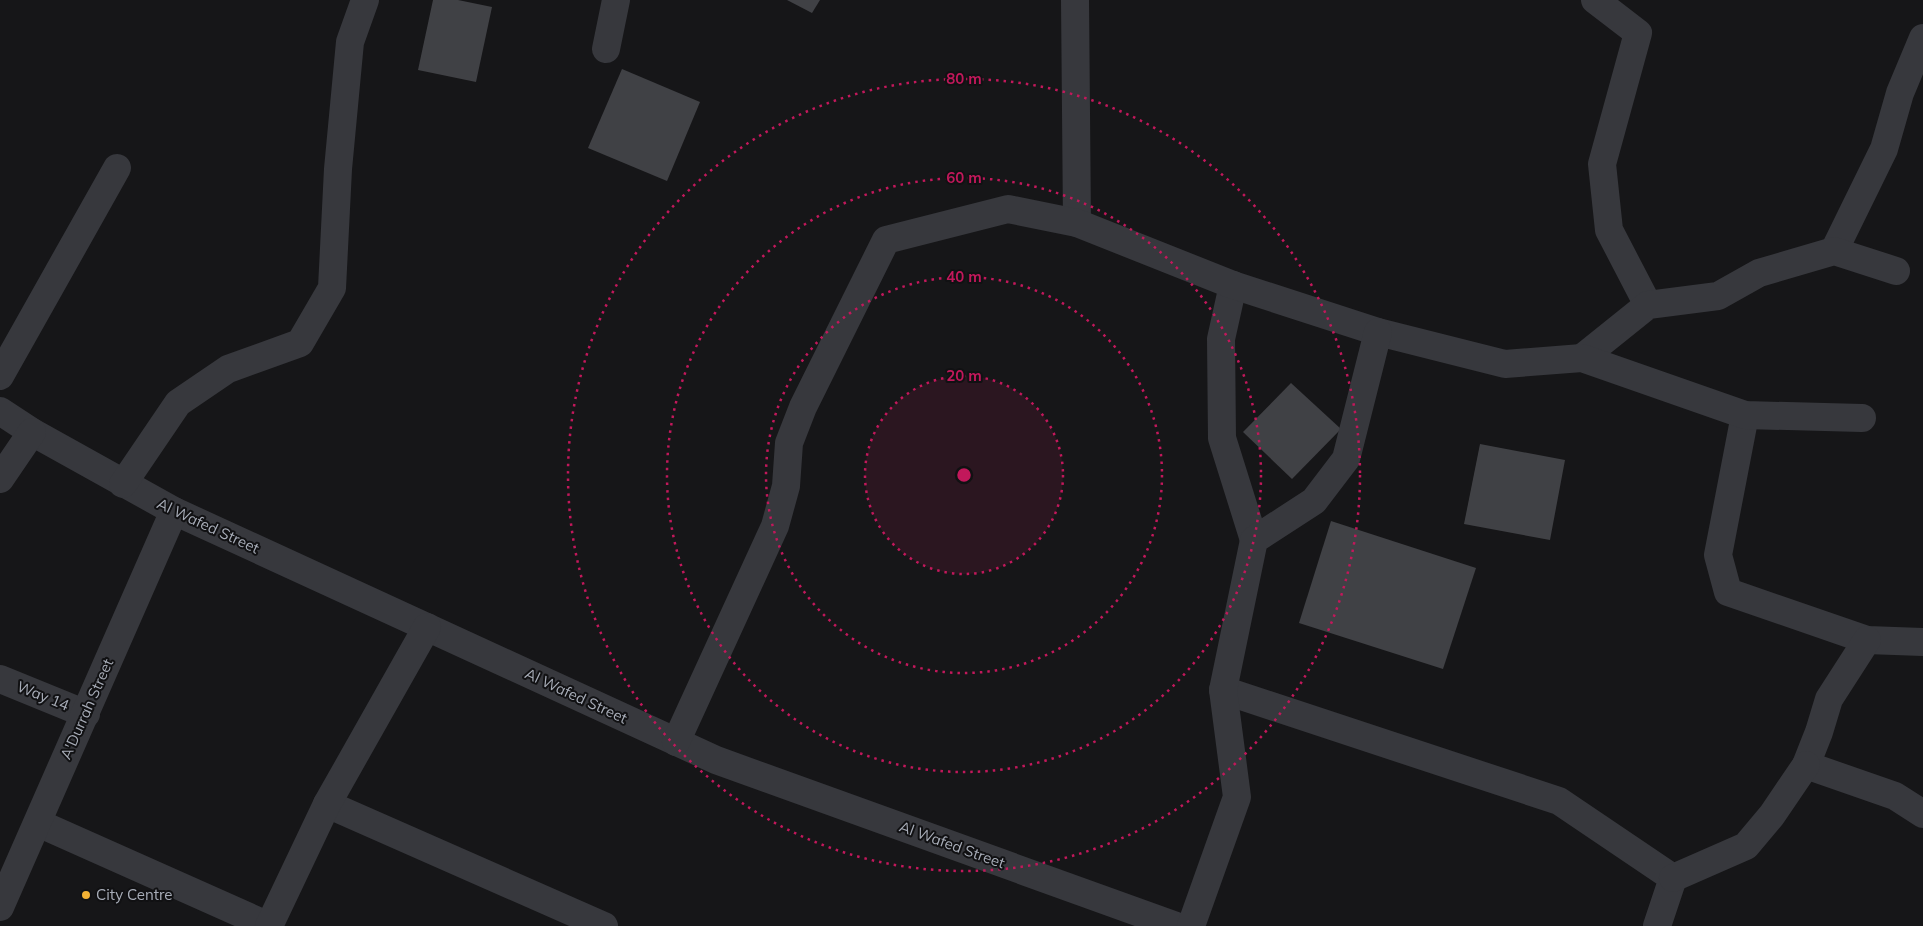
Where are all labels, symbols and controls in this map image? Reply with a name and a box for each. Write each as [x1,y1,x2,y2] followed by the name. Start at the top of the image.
[946,69,982,88] text: 80 m
[946,168,982,187] text: 60 m
[946,267,982,286] text: 40 m
[946,366,982,385] text: 20 m
[955,466,973,484] centre of rings
[154,494,262,558] street label: Al Wafed Street
[56,656,117,762] street label: A'Durrah Street
[522,664,630,728] street label: Al Wafed Street
[14,676,72,715] street label: Way 14
[897,817,1007,872] street label: Al Wafed Street
[96,885,173,904] place label: City Centre
[80,889,92,901] marker: City Centre

